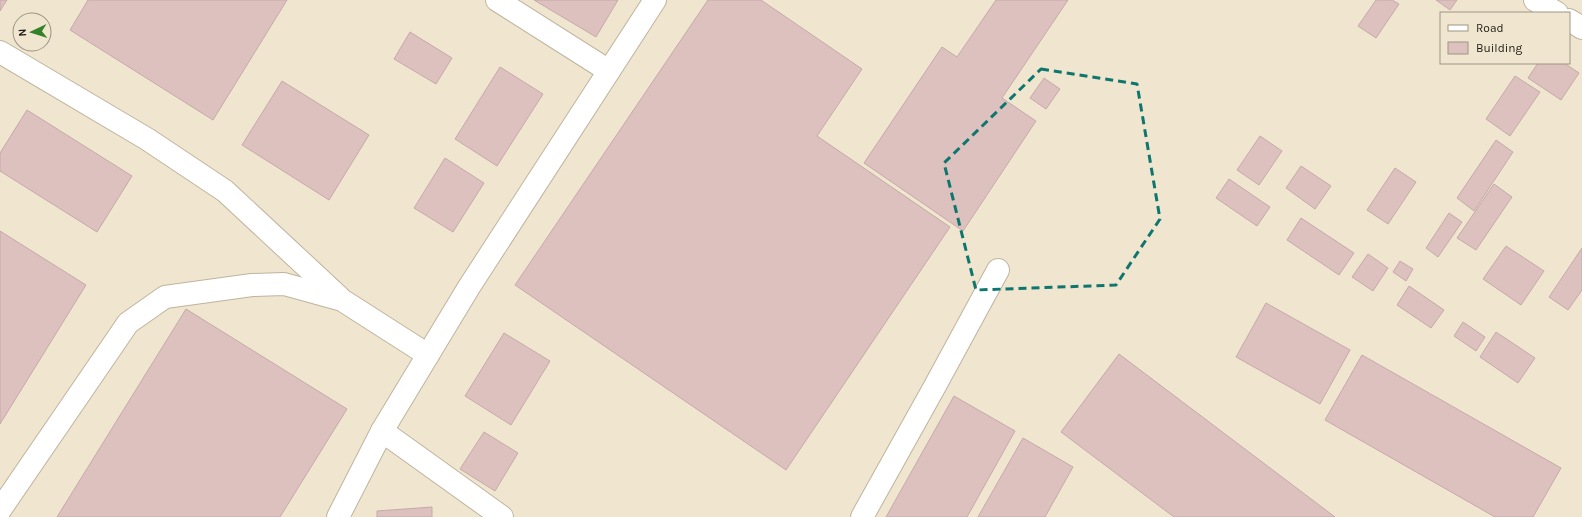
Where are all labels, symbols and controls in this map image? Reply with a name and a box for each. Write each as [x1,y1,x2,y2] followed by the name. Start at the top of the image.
[12,12,52,52] north arrow
[1440,12,1570,64] legend
[1476,21,1504,35] text: Road
[16,28,29,37] text: N
[1476,41,1523,55] text: Building

